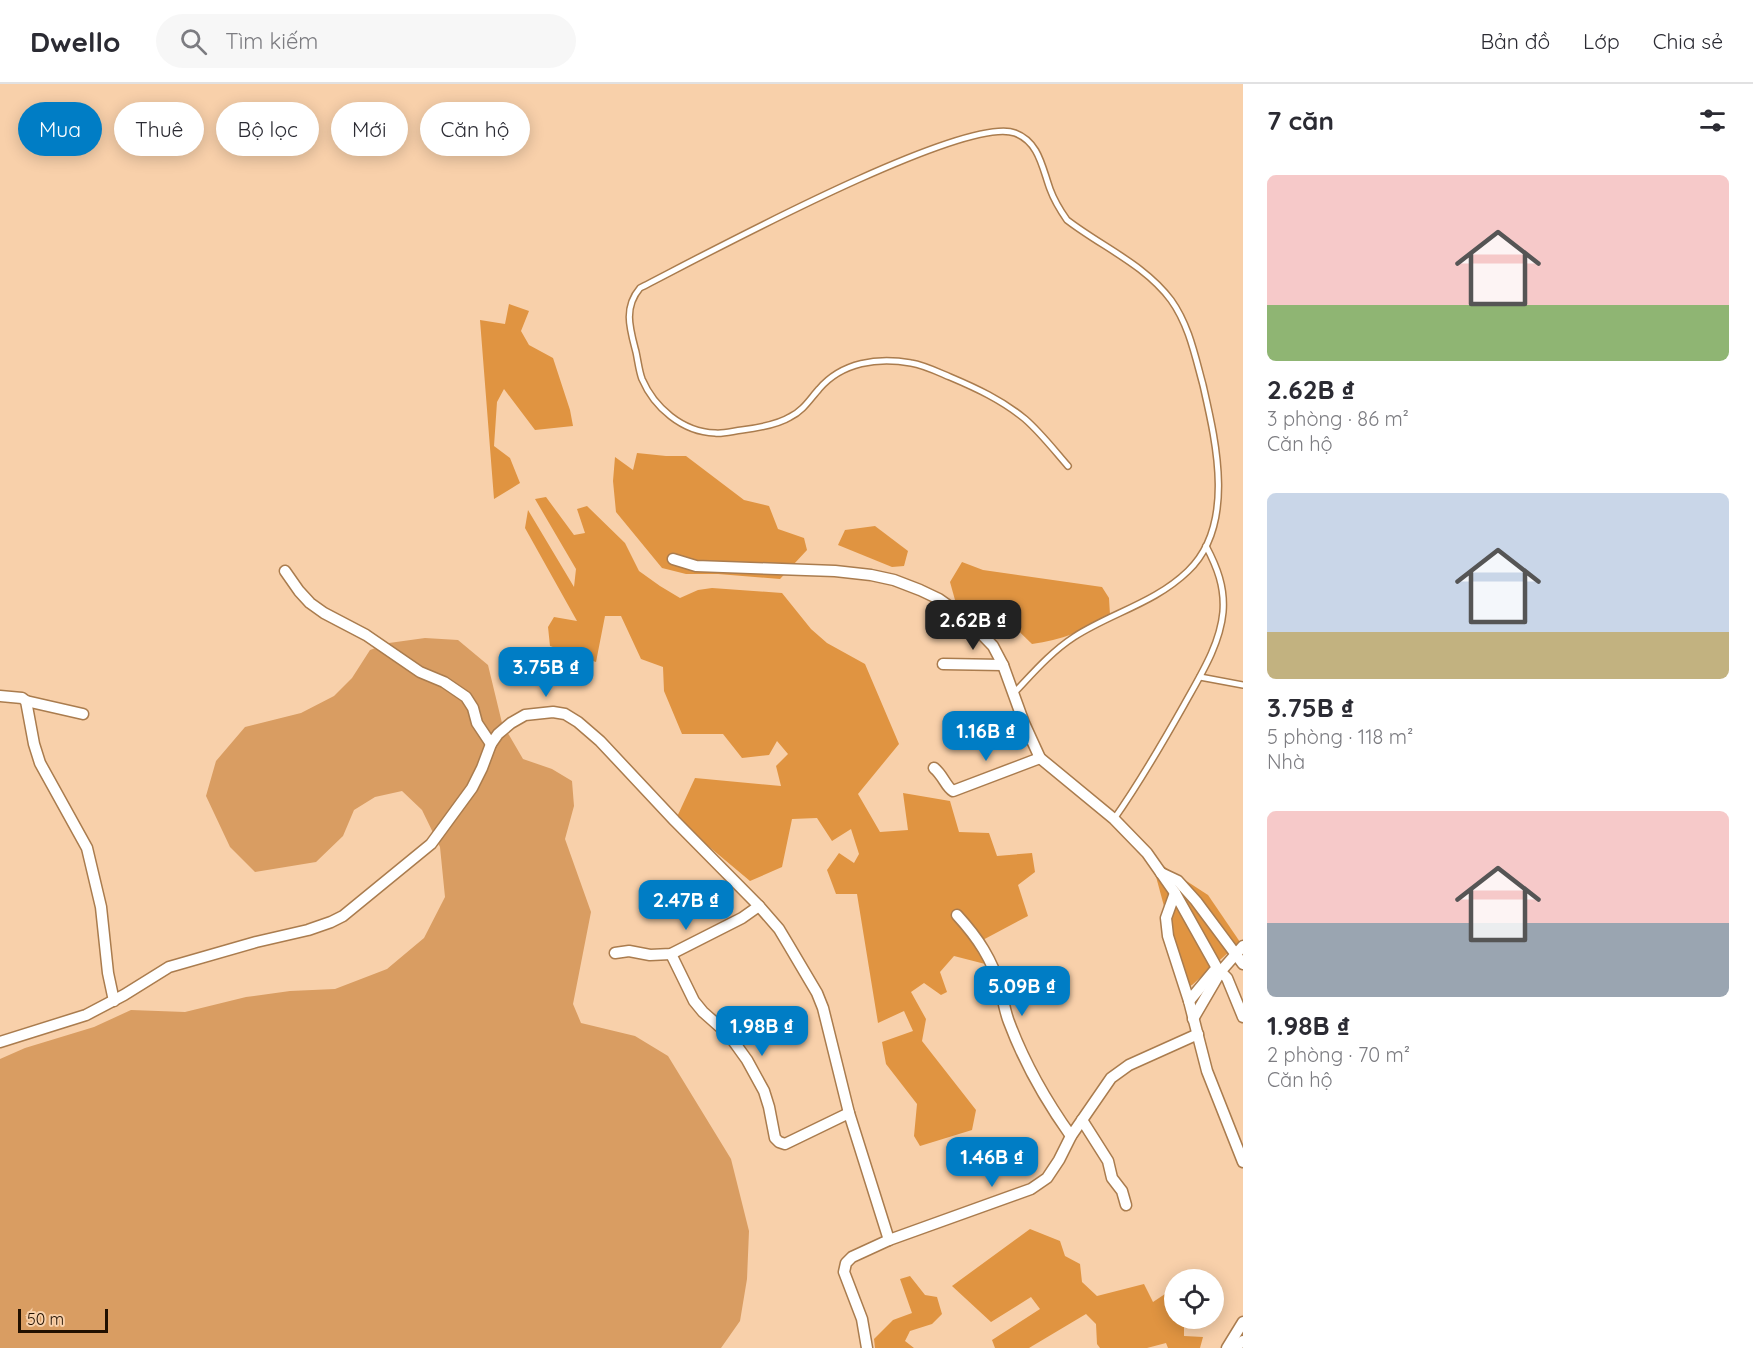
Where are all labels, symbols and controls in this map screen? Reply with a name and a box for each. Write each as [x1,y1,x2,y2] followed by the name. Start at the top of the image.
[156,14,576,68] search box
[30,24,120,59] text: Dwello
[177,25,210,58] icon: search
[225,27,318,55] text: Tìm kiếm
[1480,28,1550,54] text: Bản đồ
[1583,28,1620,54] text: Lớp
[1653,28,1723,54] text: Chia sẻ
[18,102,102,156] chip: Mua
[114,102,204,156] chip: Thuê
[216,102,319,156] chip: Bộ lọc
[331,102,408,156] chip: Mới
[420,102,530,156] chip: Căn hộ
[1267,104,1334,137] text: 7 căn
[1696,104,1729,137] icon: filters
[1444,214,1552,322] icon: home
[1267,373,1355,406] text: 2.62B ₫
[1267,406,1409,431] text: 3 phòng · 86 m²
[1267,431,1333,456] text: Căn hộ
[1444,532,1552,640] icon: home
[918,600,1028,651] pin: 2.62B ₫
[939,607,1007,632] text: 2.62B ₫
[491,647,601,698] pin: 3.75B ₫
[513,654,579,679] text: 3.75B ₫
[1267,691,1354,724] text: 3.75B ₫
[931,711,1041,762] pin: 1.16B ₫
[956,718,1016,743] text: 1.16B ₫
[1267,724,1413,749] text: 5 phòng · 118 m²
[1267,749,1305,774] text: Nhà
[1444,850,1552,958] icon: home
[631,880,741,931] pin: 2.47B ₫
[653,887,719,912] text: 2.47B ₫
[967,966,1077,1017] pin: 5.09B ₫
[988,973,1056,998] text: 5.09B ₫
[707,1006,817,1057] pin: 1.98B ₫
[1267,1009,1350,1042] text: 1.98B ₫
[730,1013,794,1038] text: 1.98B ₫
[1267,1042,1410,1067] text: 2 phòng · 70 m²
[1267,1067,1333,1092] text: Căn hộ
[937,1137,1047,1188] pin: 1.46B ₫
[960,1144,1024,1169] text: 1.46B ₫
[1164,1269,1224,1329] map controls
[1164,1269,1224,1329] button: locate
[18,1306,108,1334] scale bar
[27,1309,64,1329] text: 50 m

